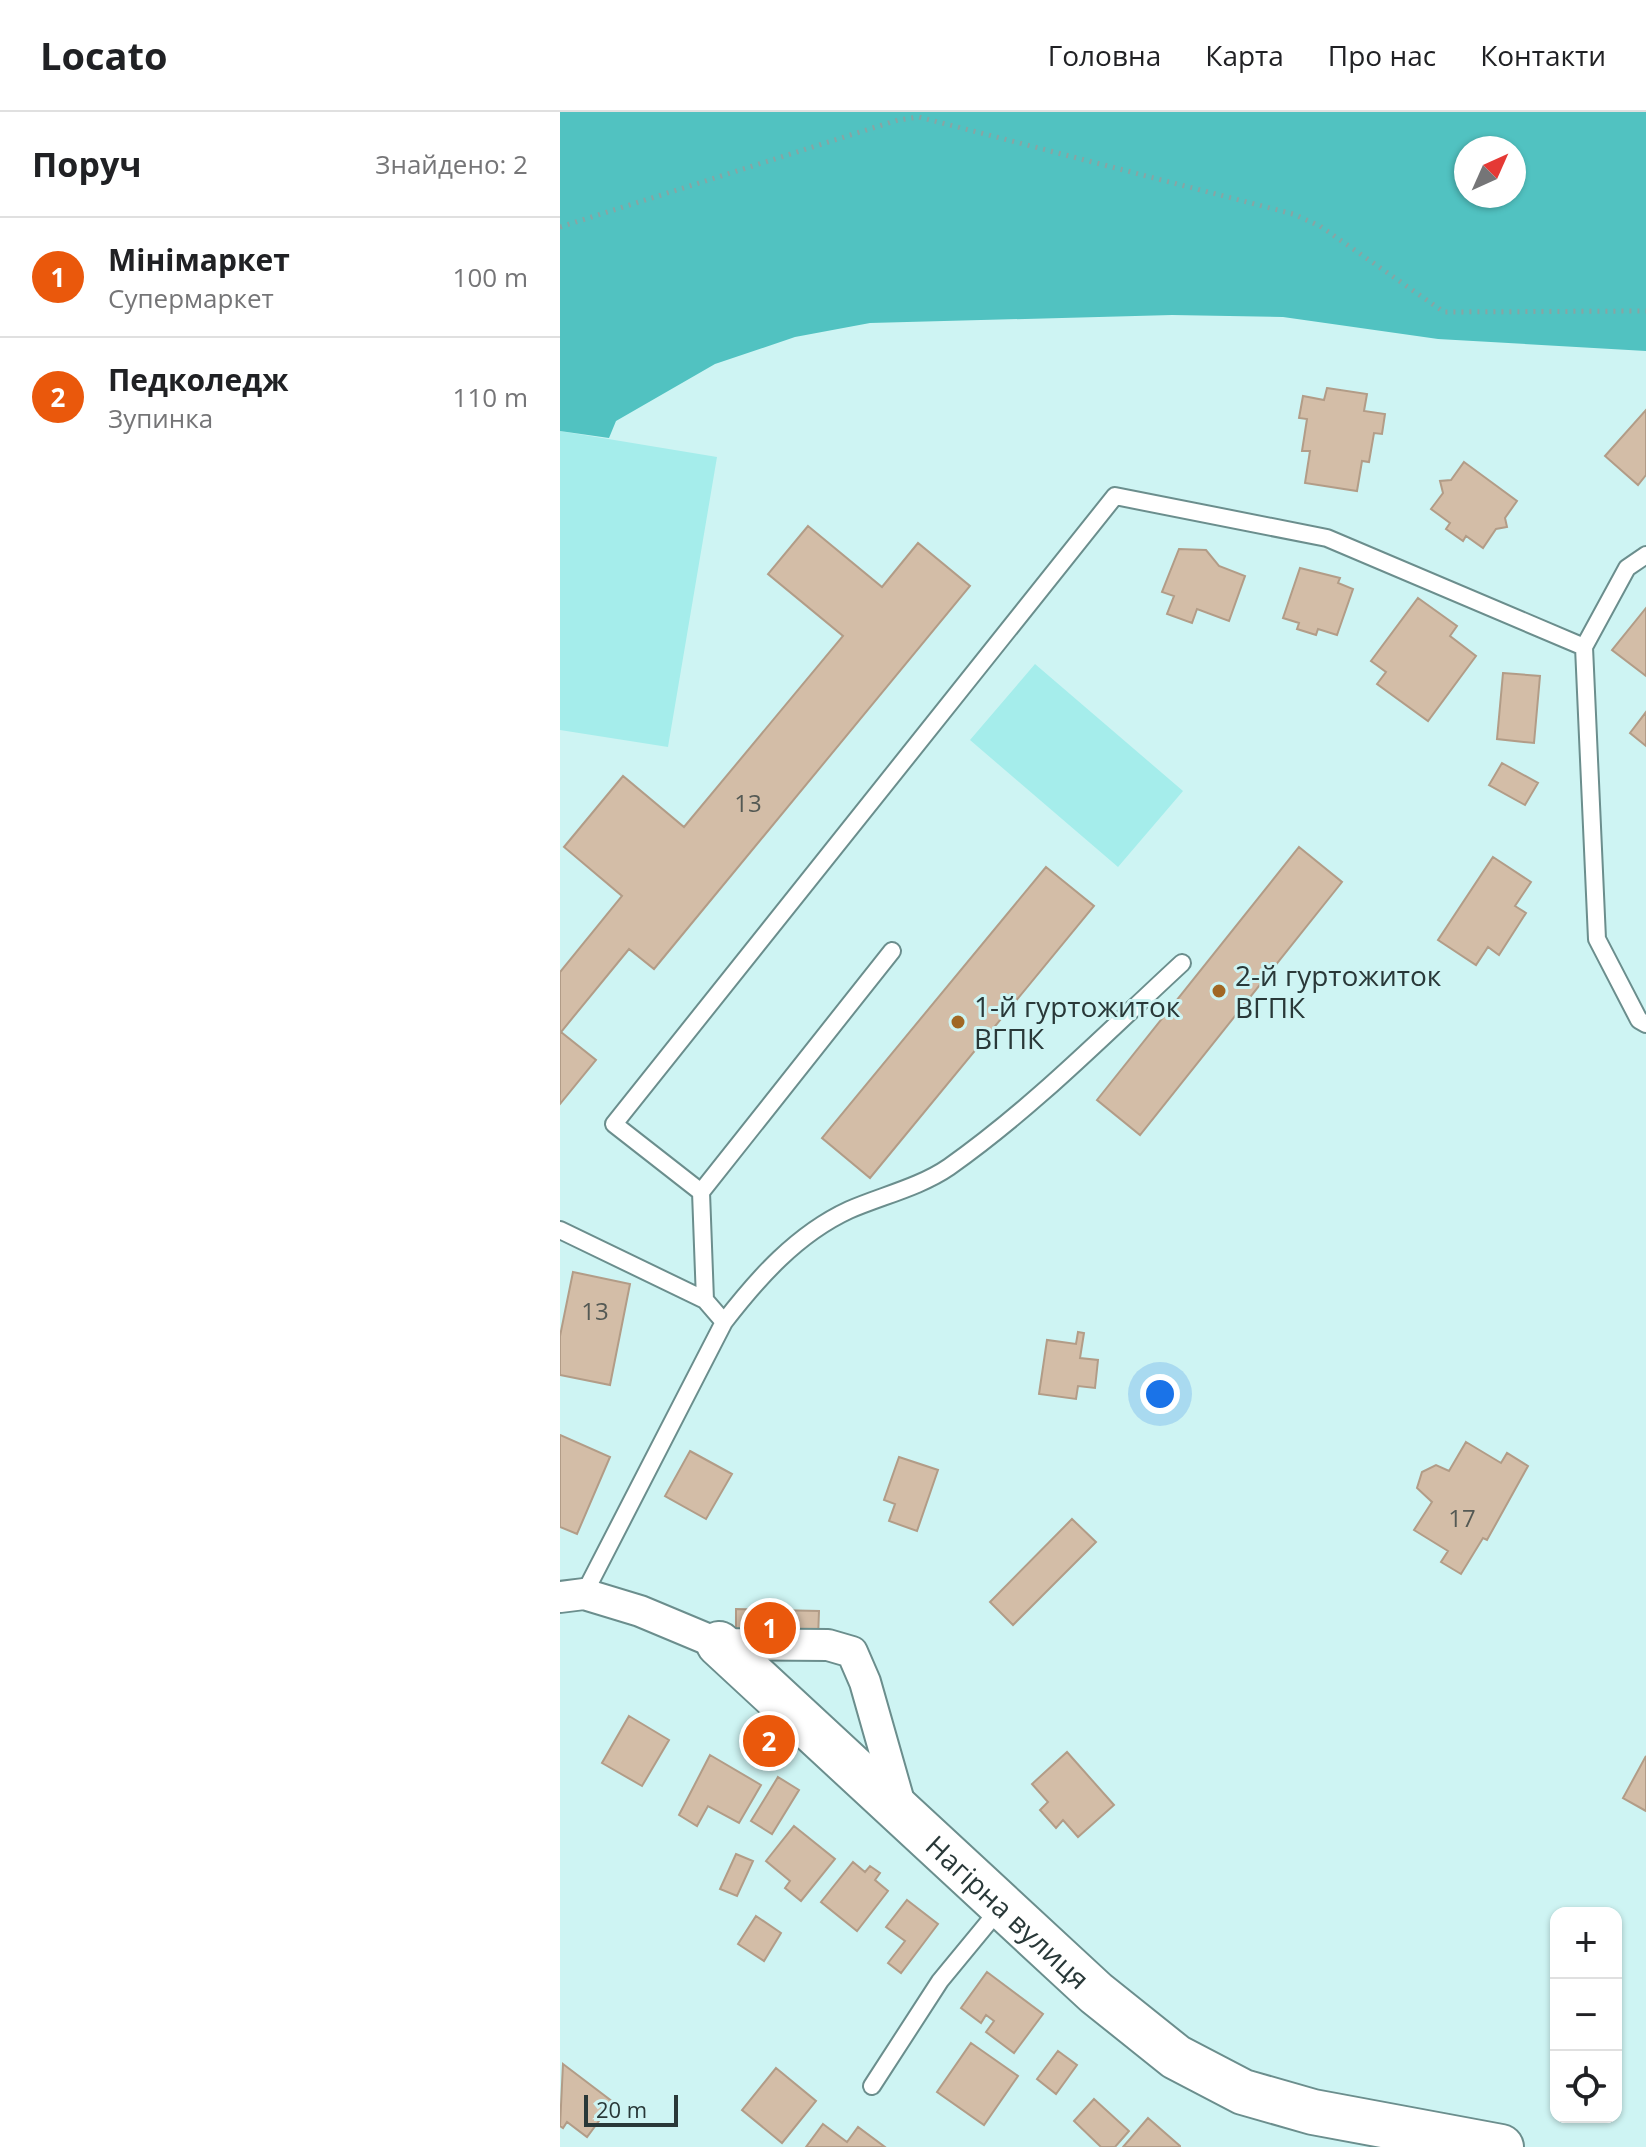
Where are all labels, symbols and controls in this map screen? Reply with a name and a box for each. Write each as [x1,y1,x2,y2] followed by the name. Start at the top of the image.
[40,29,168,81] text: Locato
[1048,36,1161,74] text: Головна
[1205,36,1284,74] text: Карта
[1328,36,1436,74] text: Про нас
[1480,36,1606,74] text: Контакти
[1454,136,1526,208] north arrow
[32,141,142,187] text: Поруч
[375,146,528,182] text: Знайдено: 2
[108,239,290,280] text: Мінімаркет
[51,259,65,295] text: 1
[453,259,528,295] text: 100 m
[108,280,274,316] text: Супермаркет
[108,359,288,400] text: Педколедж
[51,379,65,415] text: 2
[453,379,528,415] text: 110 m
[108,400,213,436] text: Зупинка
[734,786,762,819] house number: 13
[1235,956,1442,1026] place label: 2-й гуртожиток ВГПК
[1210,982,1228,1000] marker: 2-й гуртожиток ВГПК
[974,987,1181,1057] place label: 1-й гуртожиток ВГПК
[949,1013,967,1031] marker: 1-й гуртожиток ВГПК
[581,1294,609,1327] house number: 13
[1140,1374,1180,1414] your location
[1448,1501,1476,1534] house number: 17
[744,1598,796,1658] pin: 1
[743,1711,795,1771] pin: 2
[918,1826,1098,1997] street label: Нагірна вулиця
[1550,1907,1622,2123] map controls
[1550,1907,1622,1979] button: +
[1550,1979,1622,2051] button: −
[1550,2051,1622,2123] button: locate
[584,2091,678,2127] scale bar
[596,2094,647,2124] text: 20 m

